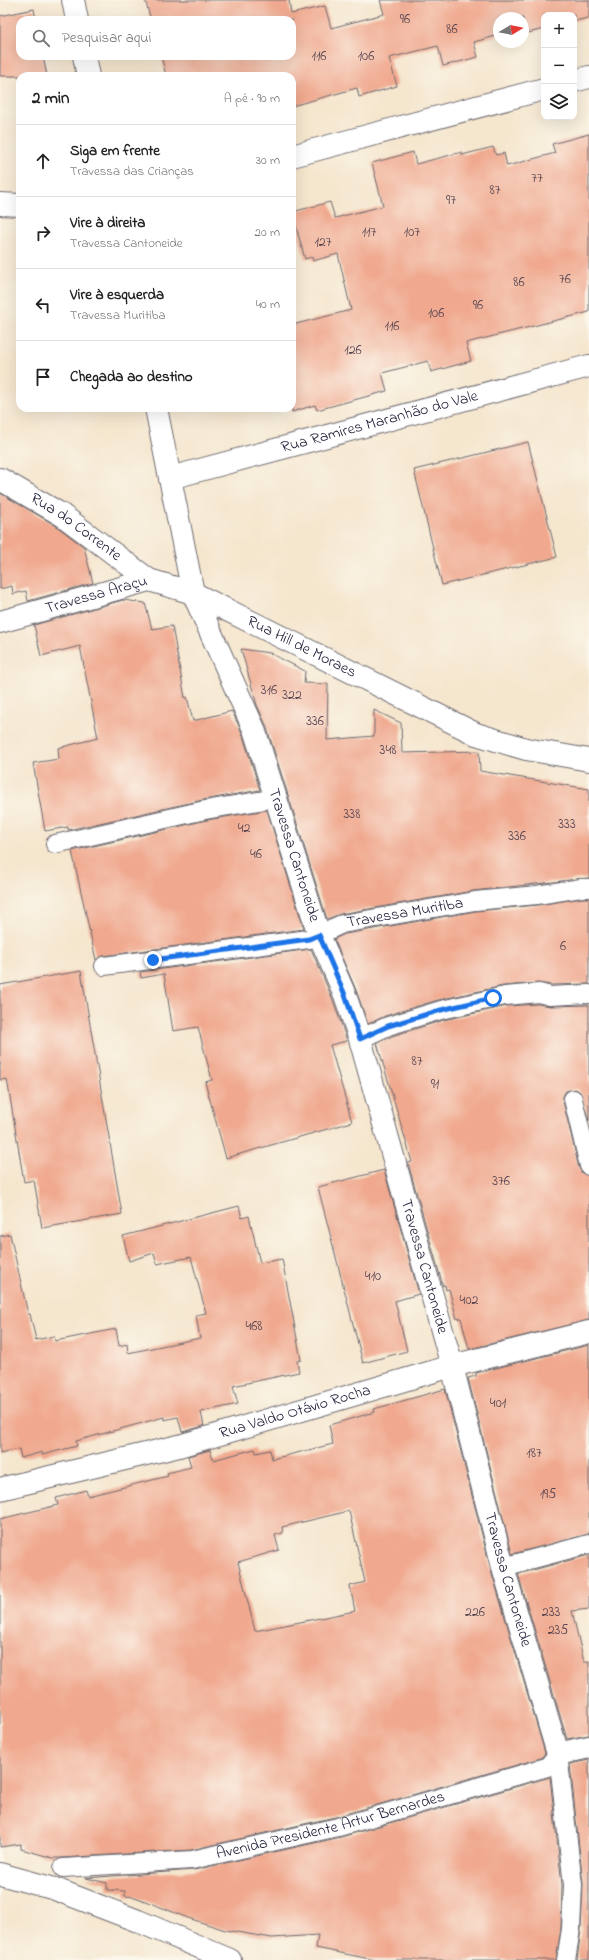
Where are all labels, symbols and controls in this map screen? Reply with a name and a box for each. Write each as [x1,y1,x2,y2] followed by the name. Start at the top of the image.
[400,9,410,30] house number: 96
[493,12,529,48] north arrow
[541,12,577,120] map controls
[541,12,577,48] button: +
[16,16,296,60] search box
[446,19,458,40] house number: 86
[30,27,52,49] icon: search
[62,27,151,49] text: Pesquisar aqui
[311,46,327,67] house number: 116
[358,46,374,67] house number: 106
[541,48,577,84] button: −
[541,84,577,120] button: layers
[32,86,69,111] text: 2 min
[224,89,280,108] text: A pé · 90 m
[70,140,160,162] text: Siga em frente
[32,150,54,172] icon: ahead
[256,151,280,170] text: 30 m
[70,162,194,181] text: Travessa das Crianças
[531,168,543,189] house number: 77
[489,180,501,201] house number: 87
[446,190,456,211] house number: 97
[70,212,145,234] text: Vire à direita
[32,222,54,244] icon: right
[362,222,377,243] house number: 117
[404,222,420,243] house number: 107
[255,223,280,242] text: 20 m
[314,232,332,253] house number: 127
[70,234,183,253] text: Travessa Cantoneide
[559,269,571,290] house number: 76
[513,272,525,293] house number: 86
[70,284,164,306] text: Vire à esquerda
[32,294,54,316] icon: left
[256,295,280,314] text: 40 m
[473,295,483,316] house number: 96
[428,303,444,324] house number: 106
[70,306,166,325] text: Travessa Muritiba
[384,316,400,337] house number: 116
[344,340,362,361] house number: 126
[32,366,54,388] icon: arrive
[70,366,193,388] text: Chegada ao destino
[278,384,482,460] street label: Rua Ramires Maranhão do Vale
[26,487,127,568] street label: Rua do Corrente
[42,569,150,621] street label: Travessa Araçu
[243,610,360,684] street label: Rua Hill de Moraes
[261,680,277,701] house number: 316
[282,685,302,706] house number: 322
[306,711,324,732] house number: 336
[380,740,396,761] house number: 348
[261,785,326,926] street label: Travessa Cantoneide
[344,804,360,825] house number: 338
[558,814,576,835] house number: 333
[238,818,250,839] house number: 42
[508,826,526,847] house number: 336
[250,844,262,865] house number: 46
[345,891,465,935] street label: Travessa Muritiba
[560,936,566,957] house number: 6
[144,951,162,969] route end
[484,989,502,1007] route start
[411,1051,423,1072] house number: 87
[431,1074,440,1095] house number: 91
[492,1171,510,1192] house number: 376
[394,1197,455,1337] street label: Travessa Cantoneide
[365,1266,381,1287] house number: 410
[460,1290,478,1311] house number: 402
[245,1316,263,1337] house number: 468
[216,1378,374,1446] street label: Rua Valdo Otávio Rocha
[490,1393,507,1414] house number: 401
[526,1443,542,1464] house number: 187
[540,1484,556,1505] house number: 195
[478,1510,538,1651] street label: Travessa Cantoneide
[465,1602,485,1623] house number: 226
[542,1602,560,1623] house number: 233
[548,1620,568,1641] house number: 235
[214,1785,448,1866] street label: Avenida Presidente Artur Bernardes

